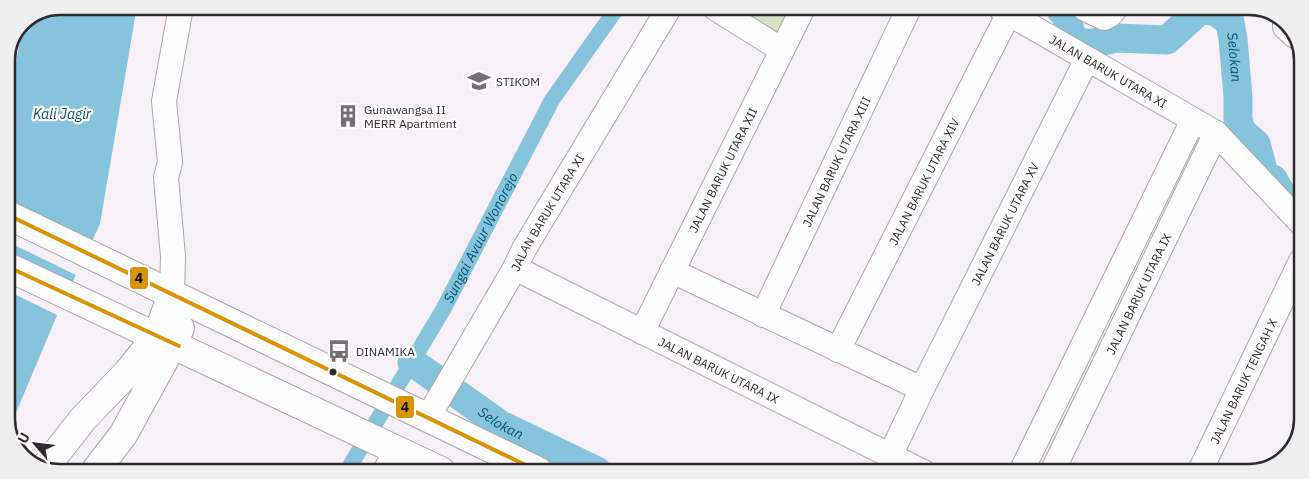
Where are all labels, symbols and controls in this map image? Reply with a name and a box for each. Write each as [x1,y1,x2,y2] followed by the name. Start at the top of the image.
[1047,31,1170,111] street label: JALAN BARUK UTARA XI
[1223,31,1246,83] water label: Selokan
[466,68,492,94] school or university icon: STIKOM
[496,74,540,89] place label: STIKOM
[799,94,873,229] street label: JALAN BARUK UTARA XIII
[364,102,457,131] place label: Gunawangsa II MERR Apartment
[335,103,361,129] building icon: Gunawangsa II MERR Apartment
[33,105,92,123] water label: Kali Jagir
[685,105,760,235] street label: JALAN BARUK UTARA XII
[885,115,962,247] street label: JALAN BARUK UTARA XIV
[507,151,587,273] street label: JALAN BARUK UTARA XI
[968,159,1042,288] street label: JALAN BARUK UTARA XV
[439,169,522,306] water label: Sungai Avuur Wonorejo
[1103,230,1174,357] street label: JALAN BARUK UTARA IX
[129,266,149,290] line badge: 4
[135,269,143,287] text: 4
[1207,315,1280,446] street label: JALAN BARUK TENGAH X
[656,334,782,407] street label: JALAN BARUK UTARA IX
[326,338,352,364] bus stop icon: DINAMIKA
[356,344,415,359] place label: DINAMIKA
[328,367,338,377] unlabelled marker
[395,395,415,419] line badge: 4
[401,398,409,416] text: 4
[475,403,526,443] water label: Selokan
[10,419,60,469] north arrow
[13,429,34,446] text: U

